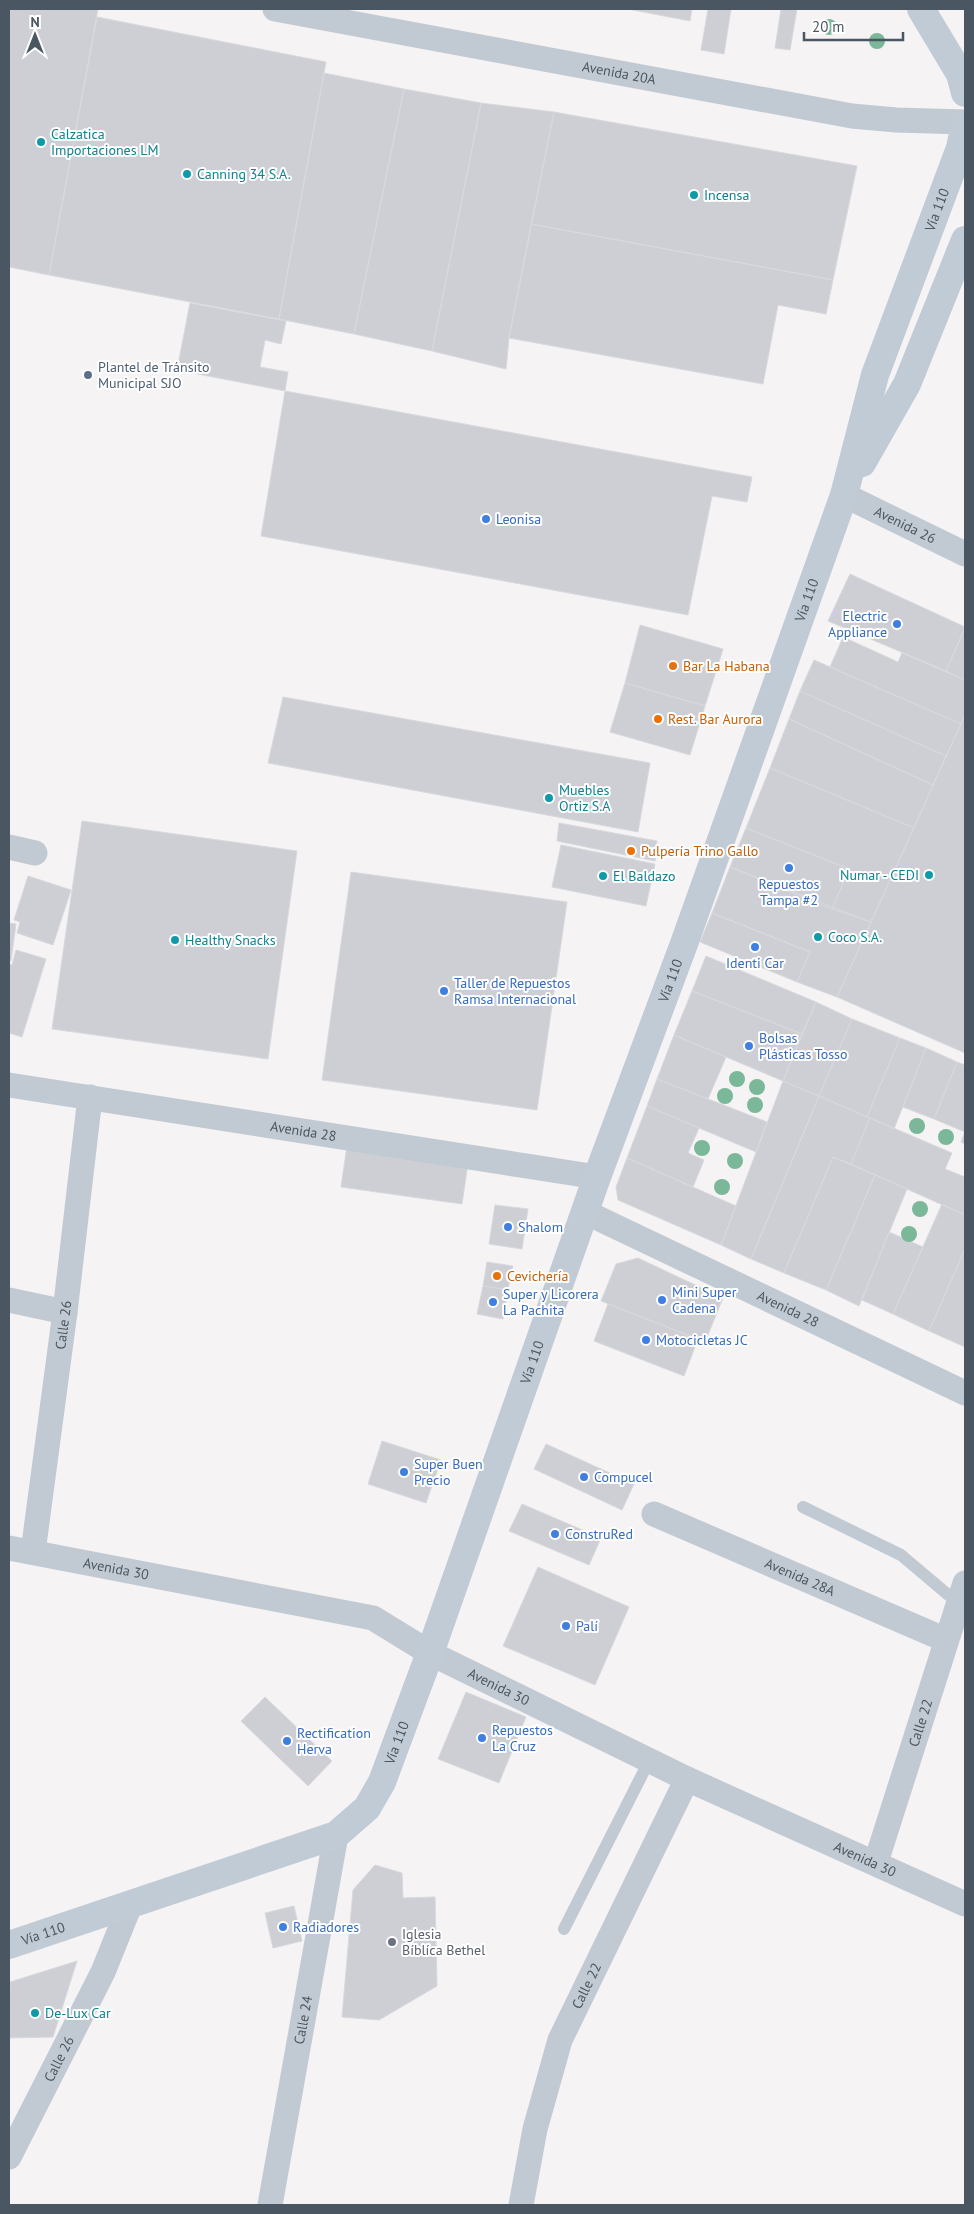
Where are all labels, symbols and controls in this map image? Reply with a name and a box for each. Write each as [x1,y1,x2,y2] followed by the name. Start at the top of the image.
[10,10,60,60] north arrow
[804,10,903,42] scale bar
[30,13,40,31] text: N
[812,17,845,36] text: 20 m
[581,57,658,89] street label: Avenida 20A
[51,125,159,159] place label: Calzatica Importaciones LM
[35,136,47,148] marker: Calzatica Importaciones LM
[197,165,291,183] place label: Canning 34 S.A.
[181,168,193,180] marker: Canning 34 S.A.
[920,185,953,235] street label: Vía 110
[704,186,749,204] place label: Incensa
[688,189,700,201] marker: Incensa
[98,358,209,392] place label: Plantel de Tránsito Municipal SJO
[82,369,94,381] marker: Plantel de Tránsito Municipal SJO
[871,502,939,547] street label: Avenida 26
[496,510,541,528] place label: Leonisa
[480,513,492,525] marker: Leonisa
[790,576,823,625] street label: Vía 110
[828,607,887,641] place label: Electric Appliance
[891,618,903,630] marker: Electric Appliance
[683,657,770,675] place label: Bar La Habana
[667,660,679,672] marker: Bar La Habana
[668,710,762,728] place label: Rest. Bar Aurora
[652,713,664,725] marker: Rest. Bar Aurora
[559,781,611,815] place label: Muebles Ortiz S.A
[543,792,555,804] marker: Muebles Ortiz S.A
[641,842,758,860] place label: Pulpería Trino Gallo
[625,845,637,857] marker: Pulpería Trino Gallo
[783,862,795,874] marker: Repuestos Tampa #2
[840,866,919,884] place label: Numar - CEDI
[613,867,676,885] place label: El Baldazo
[923,869,935,881] marker: Numar - CEDI
[597,870,609,882] marker: El Baldazo
[759,875,820,909] place label: Repuestos Tampa #2
[828,928,882,946] place label: Coco S.A.
[185,931,276,949] place label: Healthy Snacks
[812,931,824,943] marker: Coco S.A.
[169,934,181,946] marker: Healthy Snacks
[749,941,761,953] marker: Identi Car
[726,954,784,972] place label: Identi Car
[654,956,687,1005] street label: Vía 110
[454,974,576,1008] place label: Taller de Repuestos Ramsa Internacional
[438,985,450,997] marker: Taller de Repuestos Ramsa Internacional
[759,1029,847,1063] place label: Bolsas Plásticas Tosso
[743,1040,755,1052] marker: Bolsas Plásticas Tosso
[269,1117,338,1145] street label: Avenida 28
[518,1218,563,1236] place label: Shalom
[502,1221,514,1233] marker: Shalom
[507,1267,568,1285] place label: Cevichería
[491,1270,503,1282] marker: Cevichería
[672,1283,737,1317] place label: Mini Super Cadena
[503,1285,599,1319] place label: Super y Licorera La Pachita
[754,1286,822,1331] street label: Avenida 28
[656,1294,668,1306] marker: Mini Super Cadena
[487,1296,499,1308] marker: Super y Licorera La Pachita
[51,1300,75,1351] street label: Calle 26
[656,1331,748,1349] place label: Motocicletas JC
[640,1334,652,1346] marker: Motocicletas JC
[516,1338,548,1387] street label: Vía 110
[414,1455,483,1489] place label: Super Buen Precio
[398,1466,410,1478] marker: Super Buen Precio
[594,1468,653,1486] place label: Compucel
[578,1471,590,1483] marker: Compucel
[565,1525,633,1543] place label: ConstruRed
[549,1528,561,1540] marker: ConstruRed
[82,1553,151,1584] street label: Avenida 30
[762,1554,839,1600] street label: Avenida 28A
[576,1617,598,1635] place label: Palí
[560,1620,572,1632] marker: Palí
[465,1664,533,1710] street label: Avenida 30
[904,1697,936,1749] street label: Calle 22
[380,1718,413,1768] street label: Vía 110
[492,1721,553,1755] place label: Repuestos La Cruz
[297,1724,371,1758] place label: Rectification Herva
[476,1732,488,1744] marker: Repuestos La Cruz
[281,1735,293,1747] marker: Rectification Herva
[831,1837,899,1881] street label: Avenida 30
[18,1918,68,1949] street label: Vía 110
[293,1918,359,1936] place label: Radiadores
[277,1921,289,1933] marker: Radiadores
[402,1925,485,1959] place label: Iglesia Bíblíca Bethel
[386,1936,398,1948] marker: Iglesia Bíblíca Bethel
[568,1960,605,2012] street label: Calle 22
[290,1994,316,2046] street label: Calle 24
[45,2004,111,2022] place label: De-Lux Car
[29,2007,41,2019] marker: De-Lux Car
[40,2033,78,2085] street label: Calle 26

